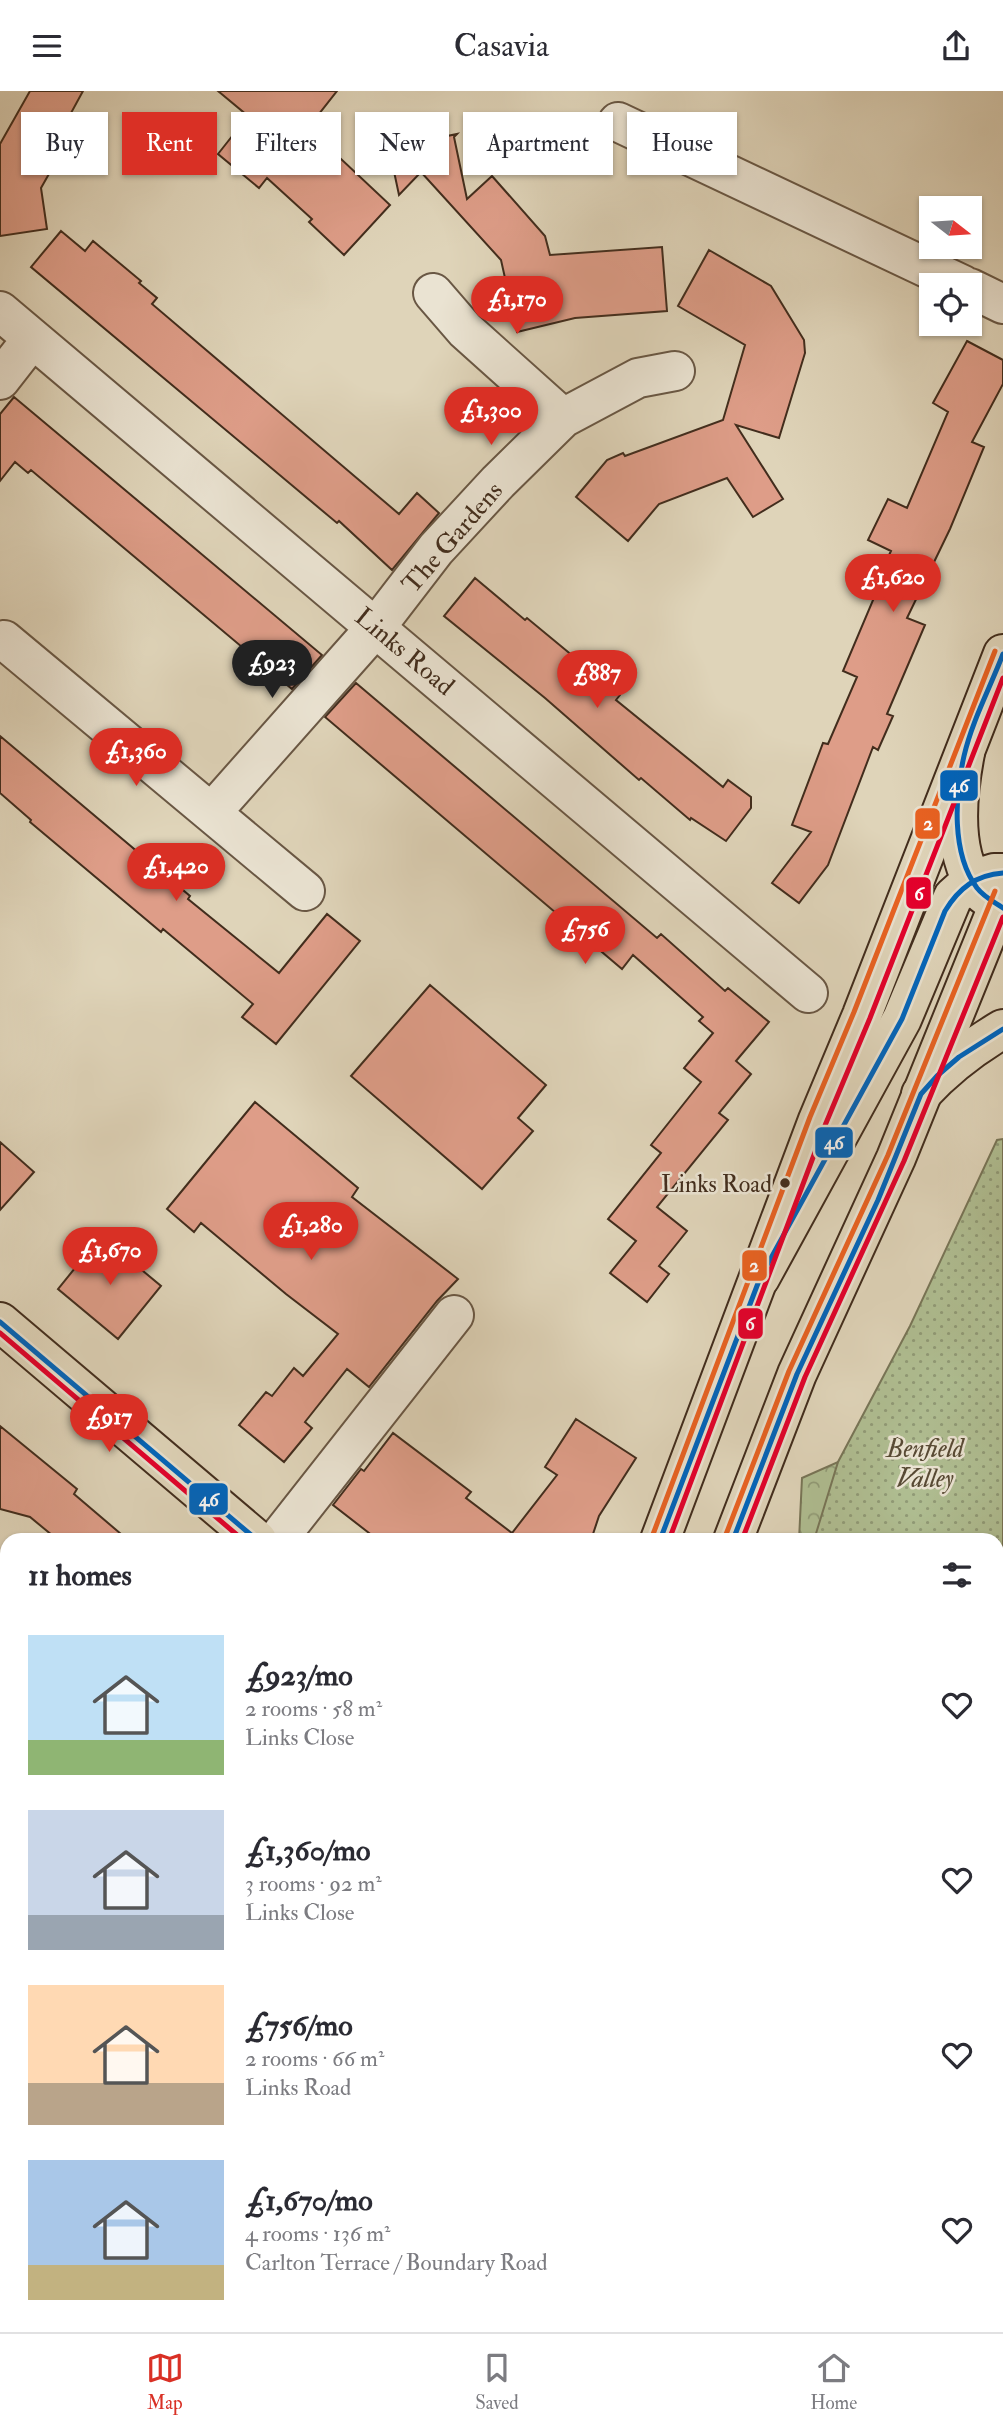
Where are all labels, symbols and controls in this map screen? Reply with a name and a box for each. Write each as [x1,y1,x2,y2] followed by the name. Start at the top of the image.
[454,26,549,66] text: Casavia
[28,27,66,65] icon: menu
[937,27,975,65] icon: share
[21,112,108,175] chip: Buy
[122,112,217,175] chip: Rent
[231,112,341,175] chip: Filters
[355,112,449,175] chip: New
[463,112,613,175] chip: Apartment
[627,112,737,175] chip: House
[919,196,982,259] north arrow
[919,196,982,336] map controls
[919,273,982,336] button: locate
[460,277,574,336] pin: £1,170
[487,284,547,313] text: £1,170
[434,387,548,447] pin: £1,300
[460,395,522,424] text: £1,300
[396,475,510,600] street label: The Gardens
[836,554,950,614] pin: £1,620
[861,562,925,591] text: £1,620
[348,601,461,703] street label: Links Road
[231,641,313,700] pin: £923
[248,648,296,677] text: £923
[556,651,638,710] pin: £887
[573,658,621,687] text: £887
[79,729,193,788] pin: £1,360
[105,736,167,765] text: £1,360
[939,769,979,802] line badge: 46
[948,774,970,798] text: 46
[914,807,941,840] line badge: 2
[923,812,933,836] text: 2
[119,843,233,903] pin: £1,420
[143,851,209,880] text: £1,420
[905,876,932,910] line badge: 6
[914,882,925,906] text: 6
[544,907,626,966] pin: £756
[561,914,609,943] text: £756
[814,1126,854,1159] line badge: 46
[823,1131,845,1155] text: 46
[661,1169,772,1200] place label: Links Road
[778,1176,792,1190] marker: Links Road
[254,1203,368,1262] pin: £1,280
[279,1210,343,1239] text: £1,280
[53,1227,167,1287] pin: £1,670
[78,1235,142,1264] text: £1,670
[741,1249,768,1282] line badge: 2
[749,1254,759,1278] text: 2
[737,1307,764,1340] line badge: 6
[745,1312,756,1336] text: 6
[68,1395,150,1454] pin: £917
[86,1402,132,1431] text: £917
[884,1433,966,1495] park label: Benfield Valley
[188,1482,229,1516] line badge: 46
[198,1488,220,1512] text: 46
[938,1556,976,1594] icon: filters
[28,1557,132,1594] text: 11 homes
[245,1657,353,1694] text: £923/mo
[84,1663,168,1747] icon: home
[938,1686,976,1724] icon: heart
[245,1694,382,1723] text: 2 rooms · 58 m²
[245,1723,354,1752] text: Links Close
[245,1832,370,1869] text: £1,360/mo
[84,1838,168,1922] icon: home
[938,1861,976,1899] icon: heart
[245,1869,382,1898] text: 3 rooms · 92 m²
[245,1898,354,1927] text: Links Close
[245,2007,353,2044] text: £756/mo
[84,2013,168,2097] icon: home
[938,2036,976,2074] icon: heart
[245,2044,384,2073] text: 2 rooms · 66 m²
[245,2073,351,2102] text: Links Road
[245,2182,373,2219] text: £1,670/mo
[84,2188,168,2272] icon: home
[938,2211,976,2249] icon: heart
[245,2219,391,2248] text: 4 rooms · 136 m²
[245,2248,548,2277] text: Carlton Terrace / Boundary Road
[146,2349,184,2415] tab: Map
[475,2349,519,2415] tab: Saved
[810,2349,857,2415] tab: Home

